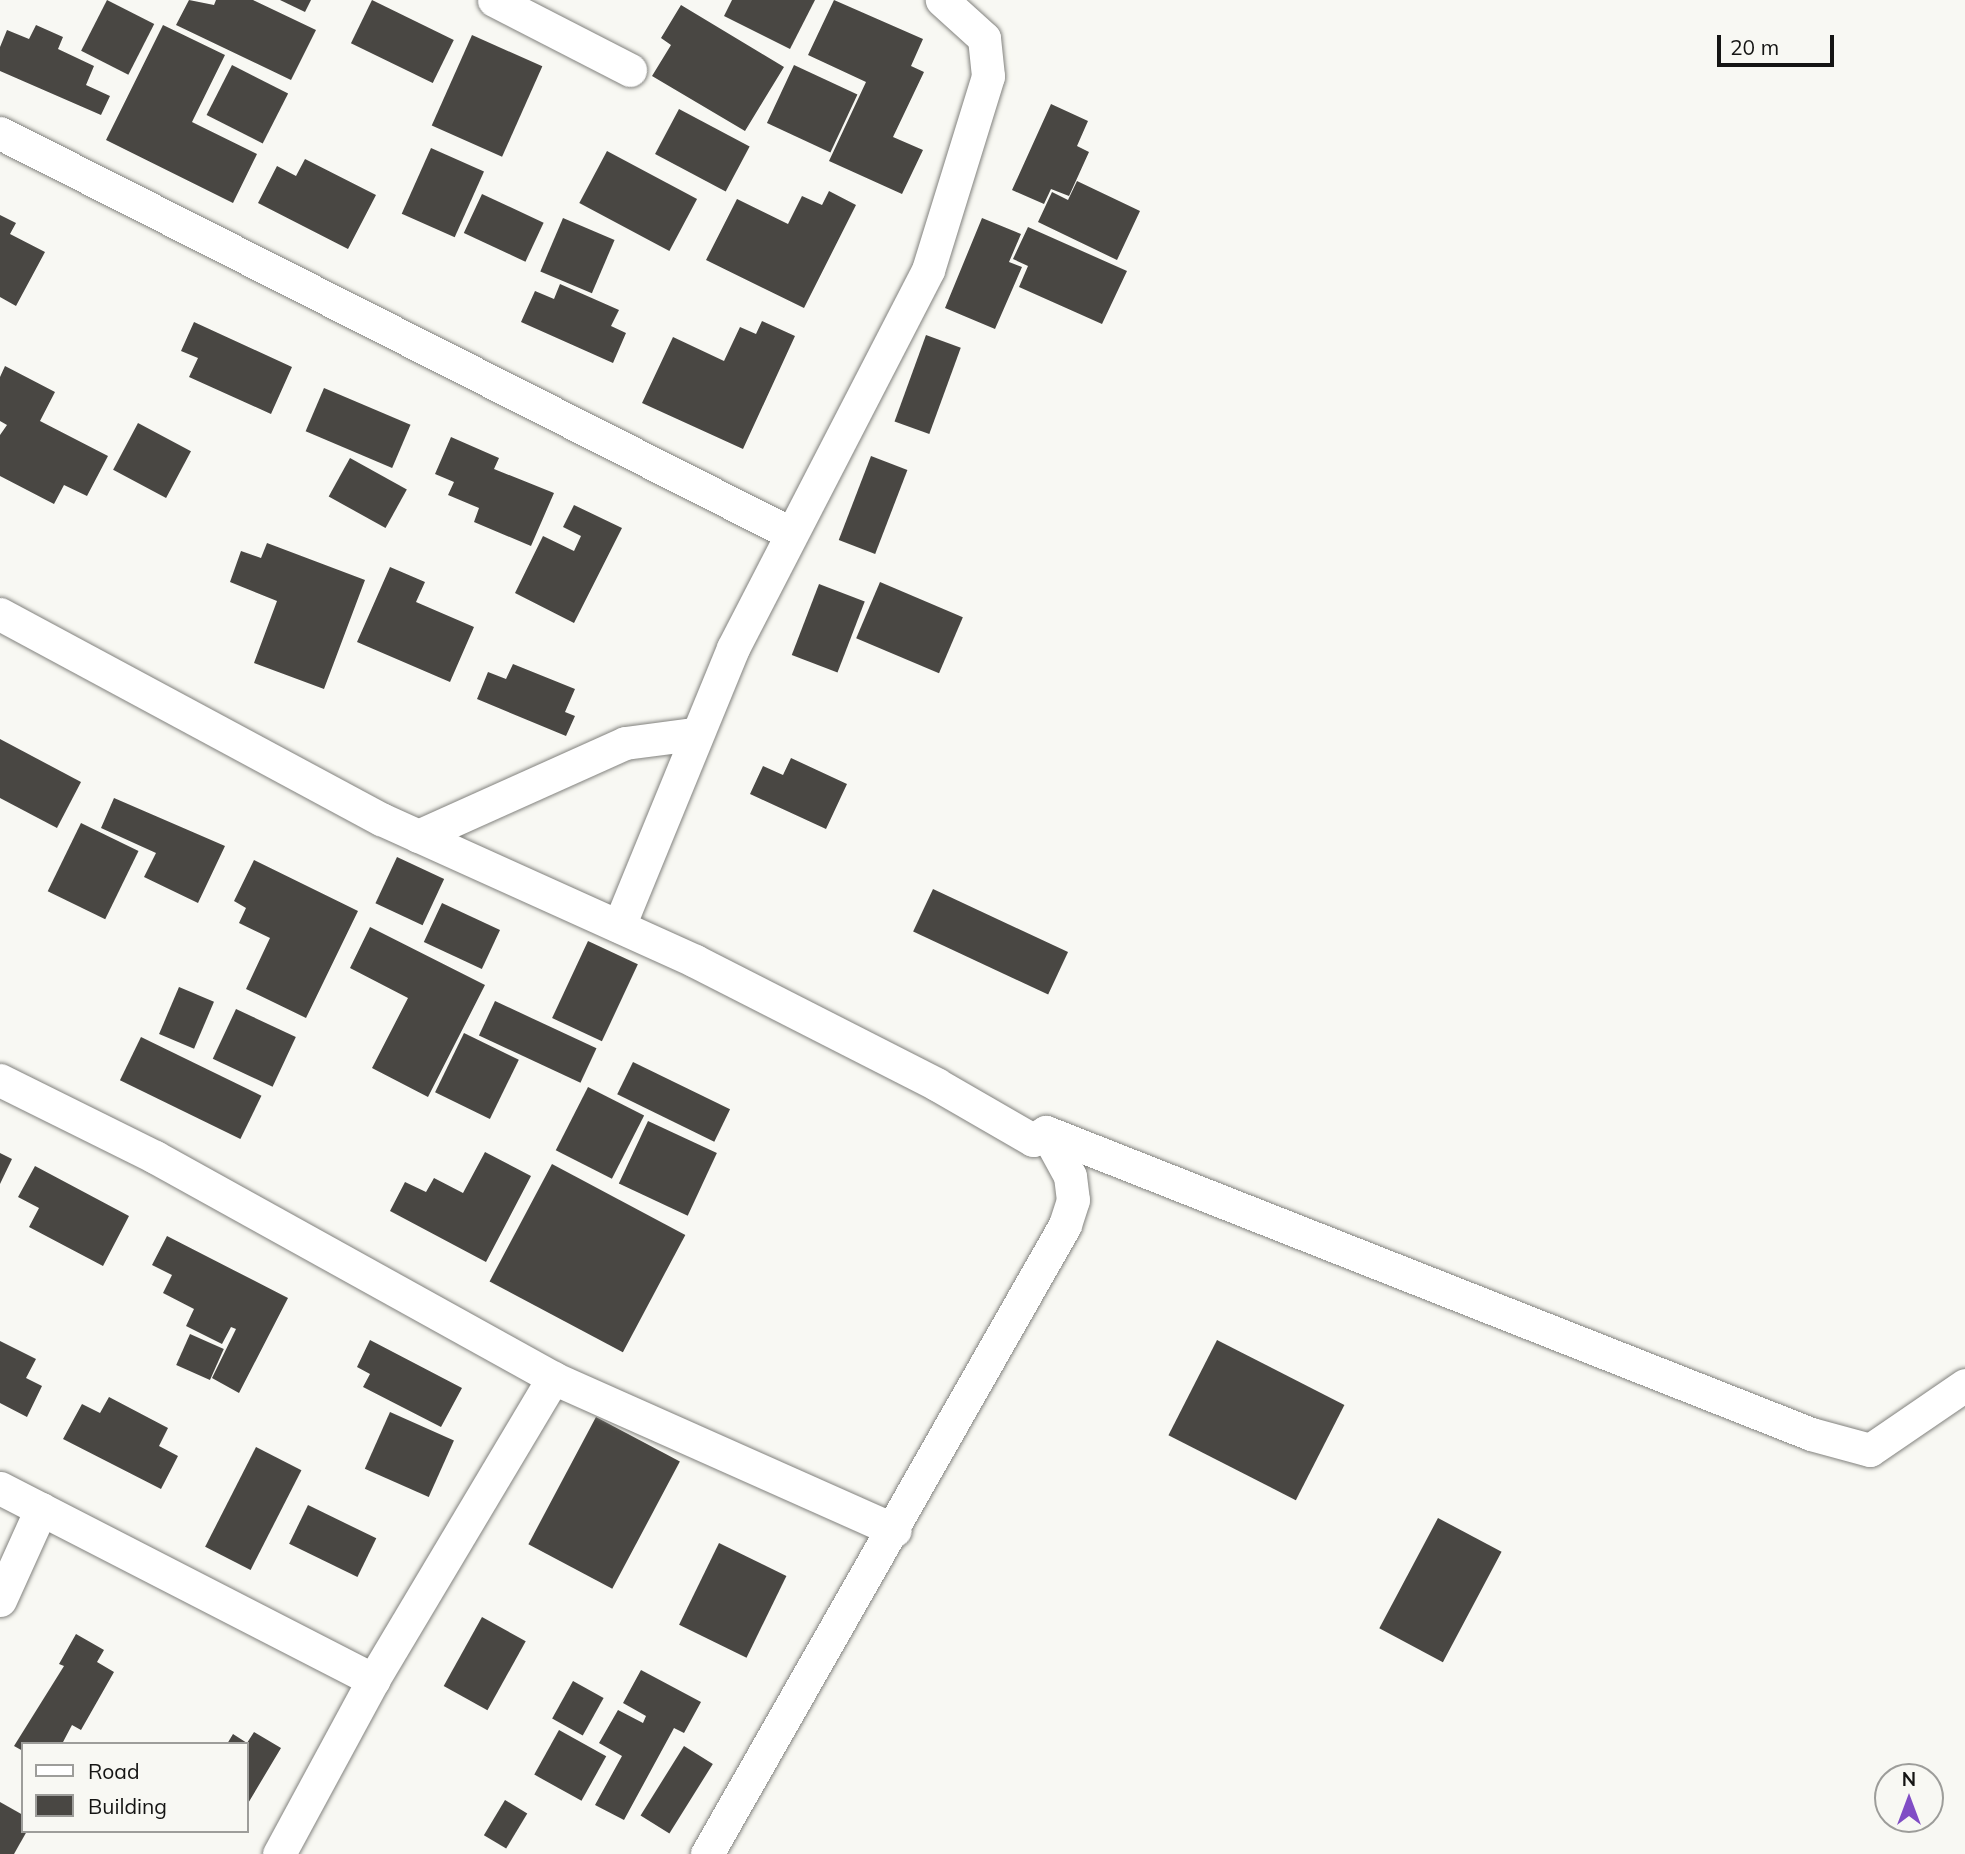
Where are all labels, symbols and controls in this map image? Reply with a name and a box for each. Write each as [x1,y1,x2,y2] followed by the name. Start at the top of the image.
[1720,21,1837,65] scale bar
[1730,34,1779,60] text: 20 m
[21,1742,248,1833] legend
[88,1758,139,1784] text: Road
[1874,1763,1944,1833] north arrow
[1902,1767,1916,1791] text: N
[88,1793,167,1819] text: Building

